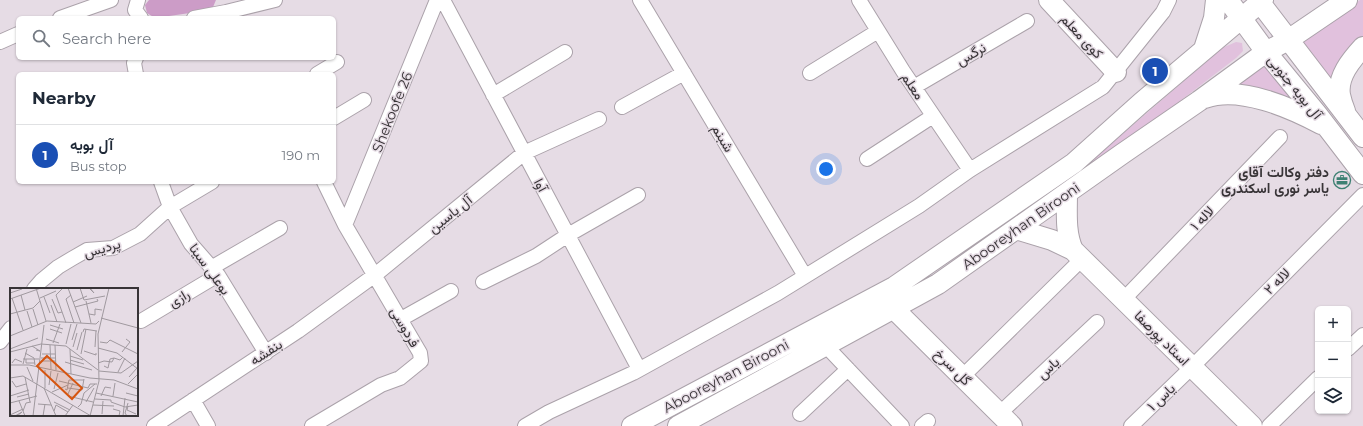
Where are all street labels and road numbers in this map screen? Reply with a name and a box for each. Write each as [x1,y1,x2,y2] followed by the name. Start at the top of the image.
[1057,10,1107,62] street label: کوی معلم
[953,38,989,70] street label: نرگس
[1263,51,1327,125] street label: آل بویه جنوبی
[368,69,417,155] street label: Shekoofe 26
[897,69,929,103] street label: معلم
[708,121,738,155] street label: شبنم
[530,175,553,196] street label: آوا
[959,179,1083,273] street label: Abooreyhan Birooni
[424,190,478,238] street label: آل یاسین
[1186,202,1218,234] street label: لاله ۱
[81,234,123,263] street label: پردیس
[185,240,235,298] street label: بوعلی سینا
[1260,264,1294,298] street label: لاله ۲
[165,285,193,311] street label: رازی
[386,304,424,350] street label: فردوسی
[1130,307,1193,370] street label: استاد پورصفا
[246,335,286,369] street label: بنفشه
[660,335,792,417] street label: Abooreyhan Birooni
[929,345,975,391] street label: گل سرخ
[1033,353,1063,383] street label: یاس
[1143,379,1179,415] street label: یاس ۱

